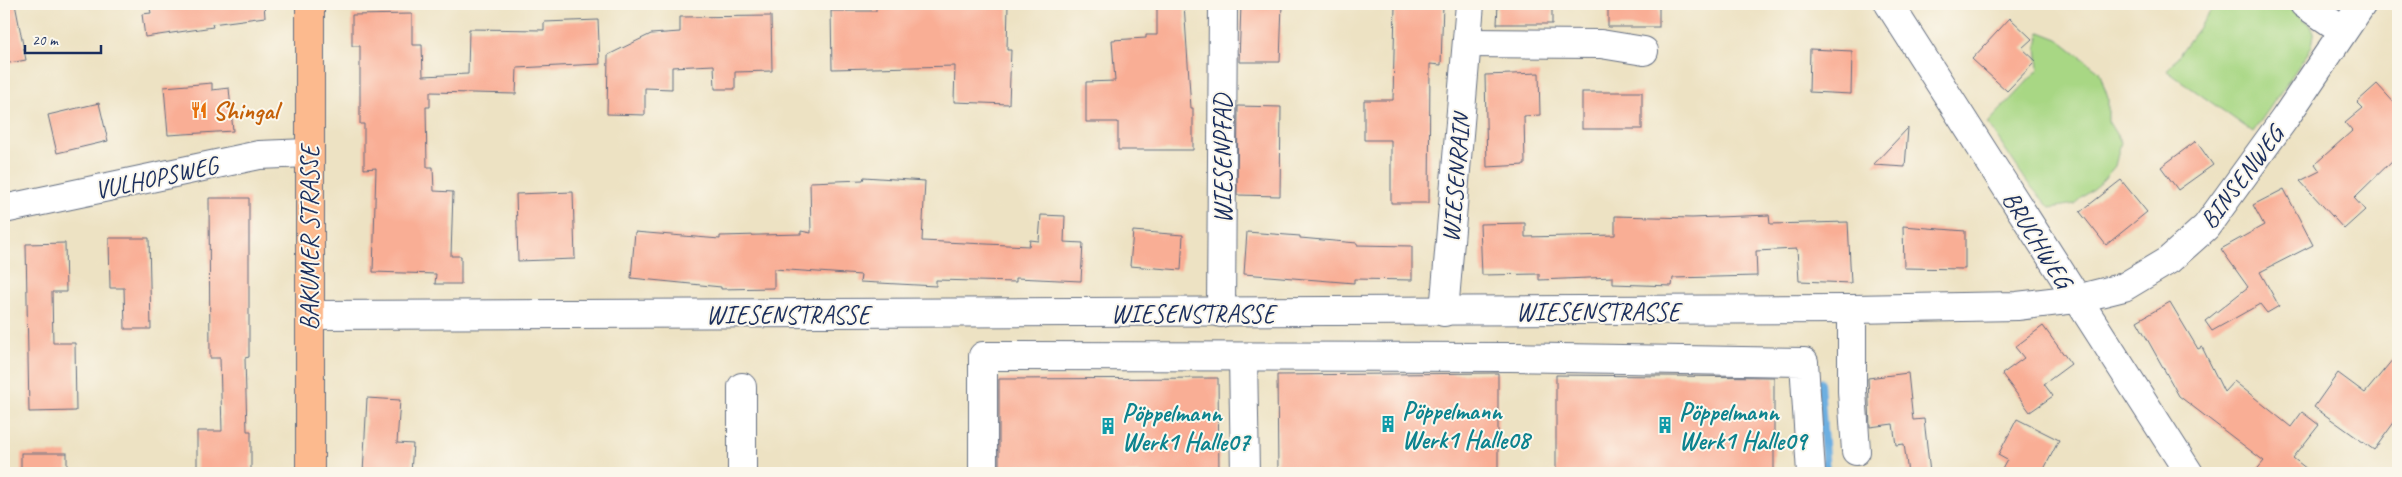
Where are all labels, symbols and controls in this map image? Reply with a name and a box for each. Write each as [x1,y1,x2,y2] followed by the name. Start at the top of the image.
[25,22,101,54] scale bar
[32,31,59,50] text: 20 m
[1207,92,1239,223] street label: WIESENPFAD
[213,95,282,127] place label: Shingal
[189,100,209,120] restaurant icon: Shingal
[1434,109,1478,243] street label: WIESENRAIN
[2193,117,2293,235] street label: BINSENWEG
[294,142,326,331] street label: BAKUMER STRASSE
[92,149,223,207] street label: VULHOPSWEG
[1995,185,2081,297] street label: BRUCHWEG
[1516,296,1683,328] street label: WIESENSTRASSE
[1111,298,1278,330] street label: WIESENSTRASSE
[706,299,873,331] street label: WIESENSTRASSE
[1402,395,1532,456] place label: Pöppelmann Werk1 Halle08
[1679,396,1809,457] place label: Pöppelmann Werk1 Halle09
[1122,397,1252,458] place label: Pöppelmann Werk1 Halle07
[1378,414,1398,434] building icon: Pöppelmann Werk1 Halle08
[1655,415,1675,435] building icon: Pöppelmann Werk1 Halle09
[1098,416,1118,436] building icon: Pöppelmann Werk1 Halle07

